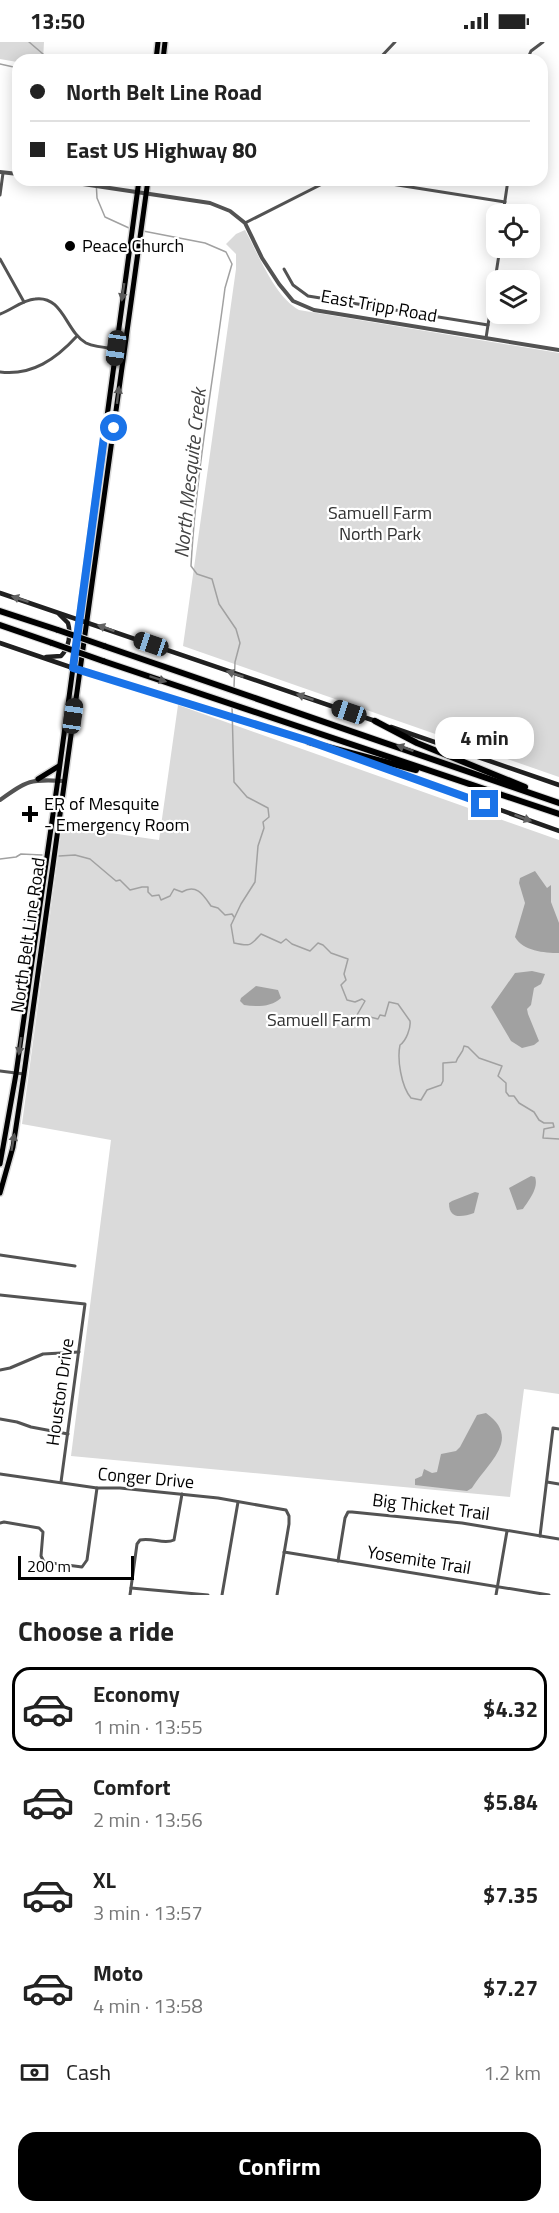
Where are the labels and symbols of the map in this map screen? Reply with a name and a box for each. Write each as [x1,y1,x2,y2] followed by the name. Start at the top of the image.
[82,232,184,259] place label: Peace Church
[63,239,77,253] marker: Peace Church
[119,282,128,301] one-way arrow
[319,282,439,329] street label: East Tripp Road
[105,329,127,367] car
[165,385,214,559] water label: North Mesquite Creek
[113,386,123,405] one-way arrow
[100,414,127,441] route start
[328,499,432,547] park label: Samuell Farm North Park
[11,594,29,604] one-way arrow
[97,623,115,633] one-way arrow
[131,630,171,658] car
[226,668,244,678] one-way arrow
[149,675,167,685] one-way arrow
[296,692,314,702] one-way arrow
[62,697,84,735] car
[329,698,369,726] car
[436,717,534,759] callout: 4 min
[396,743,414,753] one-way arrow
[44,790,190,838] place label: ER of Mesquite - Emergency Room
[471,790,498,817] route end
[21,805,39,823] marker: ER of Mesquite - Emergency Room
[514,813,532,823] one-way arrow
[3,856,52,1014] street label: North Belt Line Road
[267,1006,371,1033] park label: Samuell Farm
[15,1037,24,1056] one-way arrow
[9,1133,18,1152] one-way arrow
[39,1336,80,1447] street label: Houston Drive
[97,1460,195,1495] street label: Conger Drive
[371,1486,491,1527] street label: Big Thicket Trail
[365,1538,473,1581] street label: Yosemite Trail
[18,1553,134,1580] scale bar

